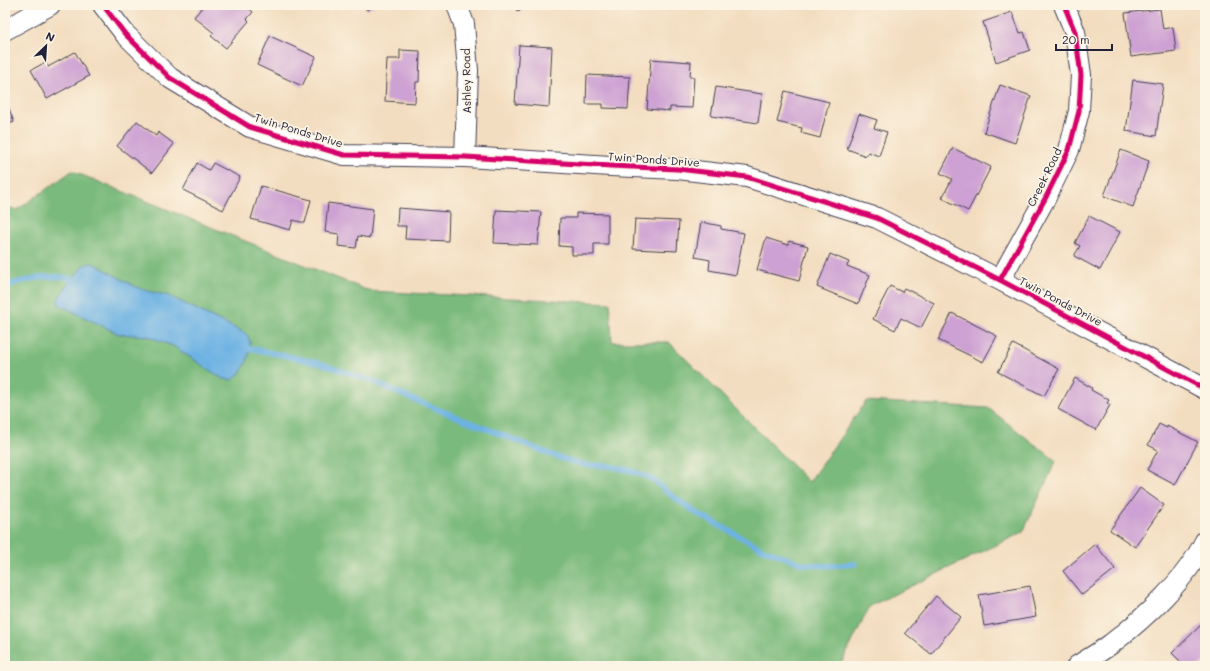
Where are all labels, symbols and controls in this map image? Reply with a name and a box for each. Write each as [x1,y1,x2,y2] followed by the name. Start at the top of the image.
[26,26,66,66] north arrow
[1056,26,1112,52] scale bar
[43,28,57,45] text: N
[1062,31,1090,47] text: 20 m
[458,48,474,114] street label: Ashley Road
[253,109,345,151] street label: Twin Ponds Drive
[1023,145,1065,209] street label: Creek Road
[608,148,701,170] street label: Twin Ponds Drive
[1017,273,1105,329] street label: Twin Ponds Drive

